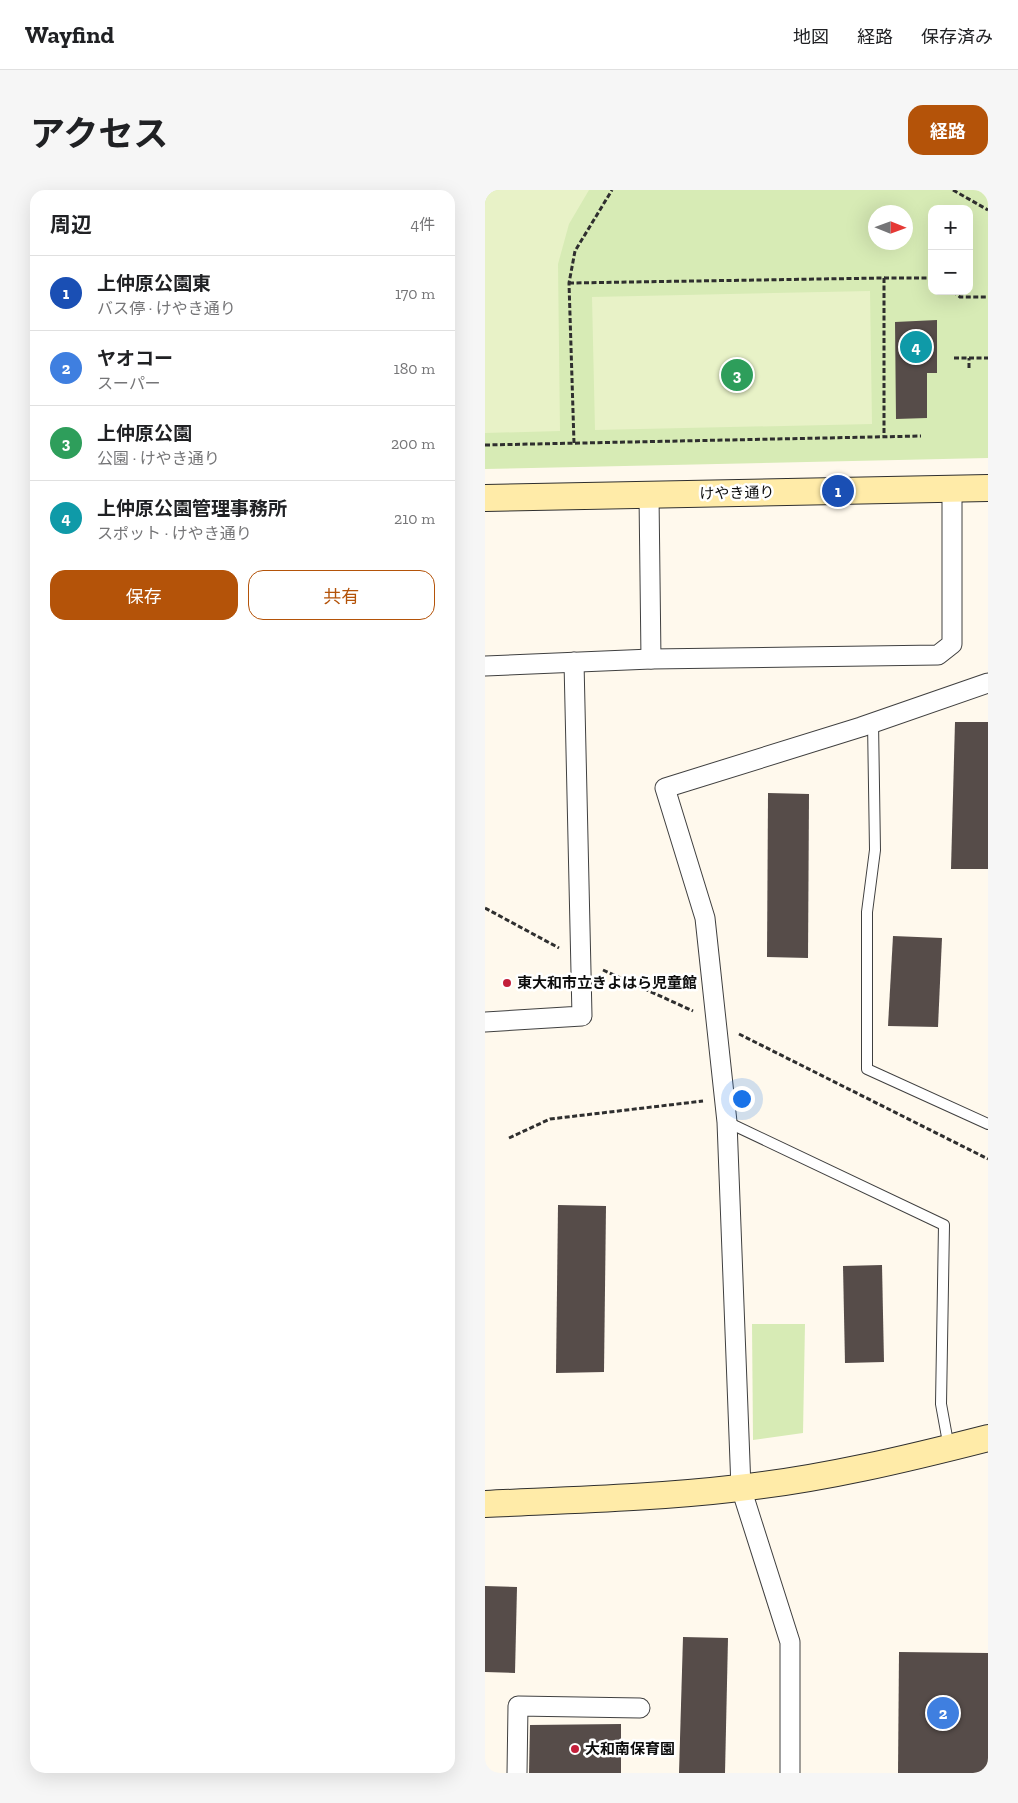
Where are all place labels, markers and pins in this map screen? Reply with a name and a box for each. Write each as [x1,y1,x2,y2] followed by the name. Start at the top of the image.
[900,328,932,366] pin: 4
[721,356,753,394] pin: 3
[822,472,854,510] pin: 1
[517,974,697,992] place label: 東大和市立きよはら児童館
[501,977,513,989] marker: 東大和市立きよはら児童館
[927,1694,959,1732] pin: 2
[585,1740,675,1758] place label: 大和南保育園
[569,1743,581,1755] marker: 大和南保育園

